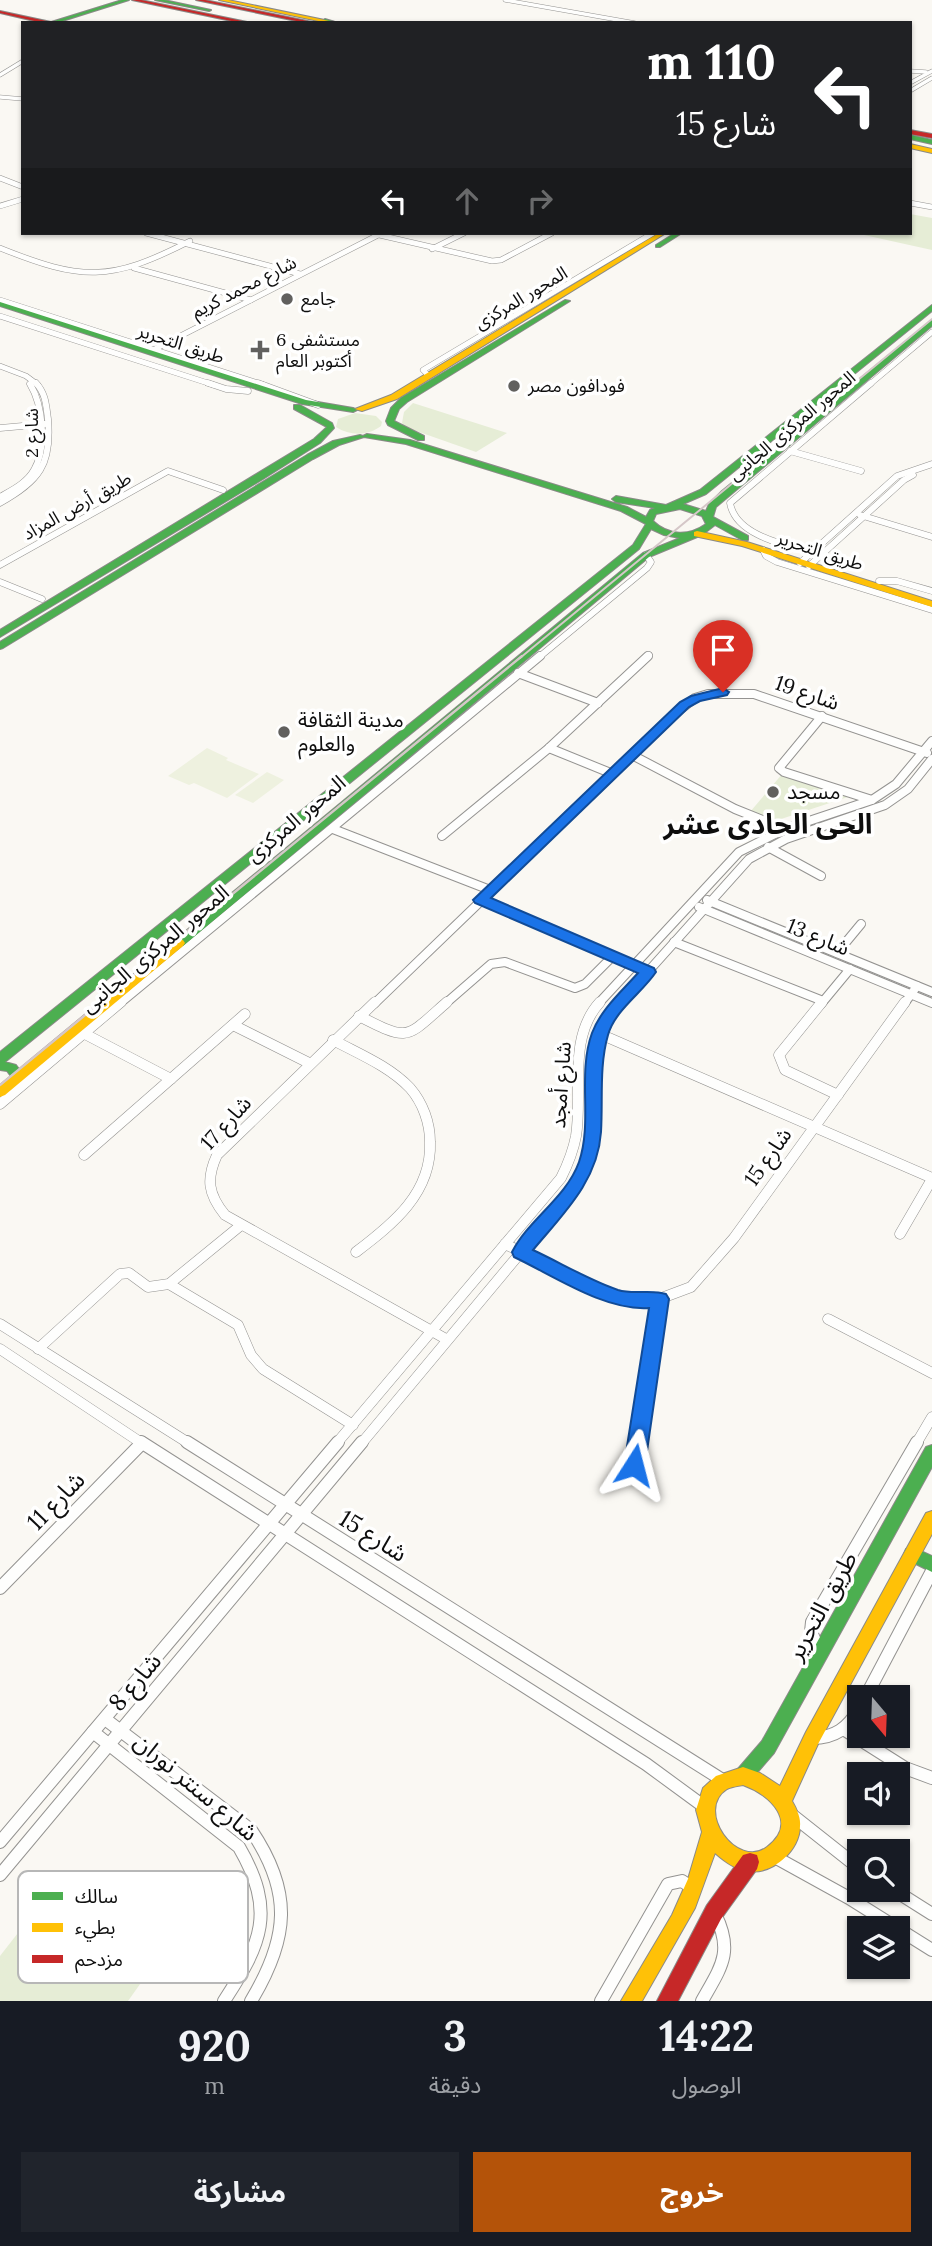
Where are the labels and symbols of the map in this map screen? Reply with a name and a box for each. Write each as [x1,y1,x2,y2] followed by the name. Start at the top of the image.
[187,250,302,326] street label: شارع محمد كريم
[470,261,572,334] street label: المحور المركزى
[301,287,336,313] place label: جامع
[279,291,295,307] marker: جامع
[134,318,227,368] street label: طريق التحرير
[276,328,360,375] place label: مستشفى 6 أكتوبر العام
[250,340,270,360] marker: مستشفى 6 أكتوبر العام
[723,366,860,486] street label: المحور المركزى الجانبى
[527,374,625,397] place label: فودافون مصر
[506,378,522,394] marker: فودافون مصر
[20,408,46,458] street label: شارع 2
[18,466,135,545] street label: طريق أرض المزاد
[773,525,866,575] street label: طريق التحرير
[693,620,753,692] pin
[771,669,843,718] street label: شارع 19
[298,706,404,760] place label: مدينة الثقافة والعلوم
[276,724,292,740] marker: مدينة الثقافة والعلوم
[240,769,351,868] street label: المحور المركزى
[787,778,840,805] place label: مسجد
[765,784,781,800] marker: مسجد
[663,806,872,842] district label: الحى الحادى عشر
[75,879,235,1019] street label: المحور المركزى الجانبى
[782,912,854,963] street label: شارع 13
[544,1041,579,1129] street label: شارع أمجد
[194,1090,258,1157] street label: شارع 17
[738,1122,799,1192] street label: شارع 15
[597,1428,671,1502] position arrow
[20,1465,93,1538] street label: شارع 11
[332,1503,413,1570] street label: شارع 15
[779,1546,864,1666] street label: طريق التحرير
[101,1646,169,1718] street label: شارع 8
[847,1685,910,1748] north arrow
[126,1726,265,1849] street label: شارع سنتر نوران
[18,1871,248,1983] legend
[75,1884,118,1908] text: سالك
[75,1915,115,1942] text: بطيء
[75,1947,123,1974] text: مزدحم

